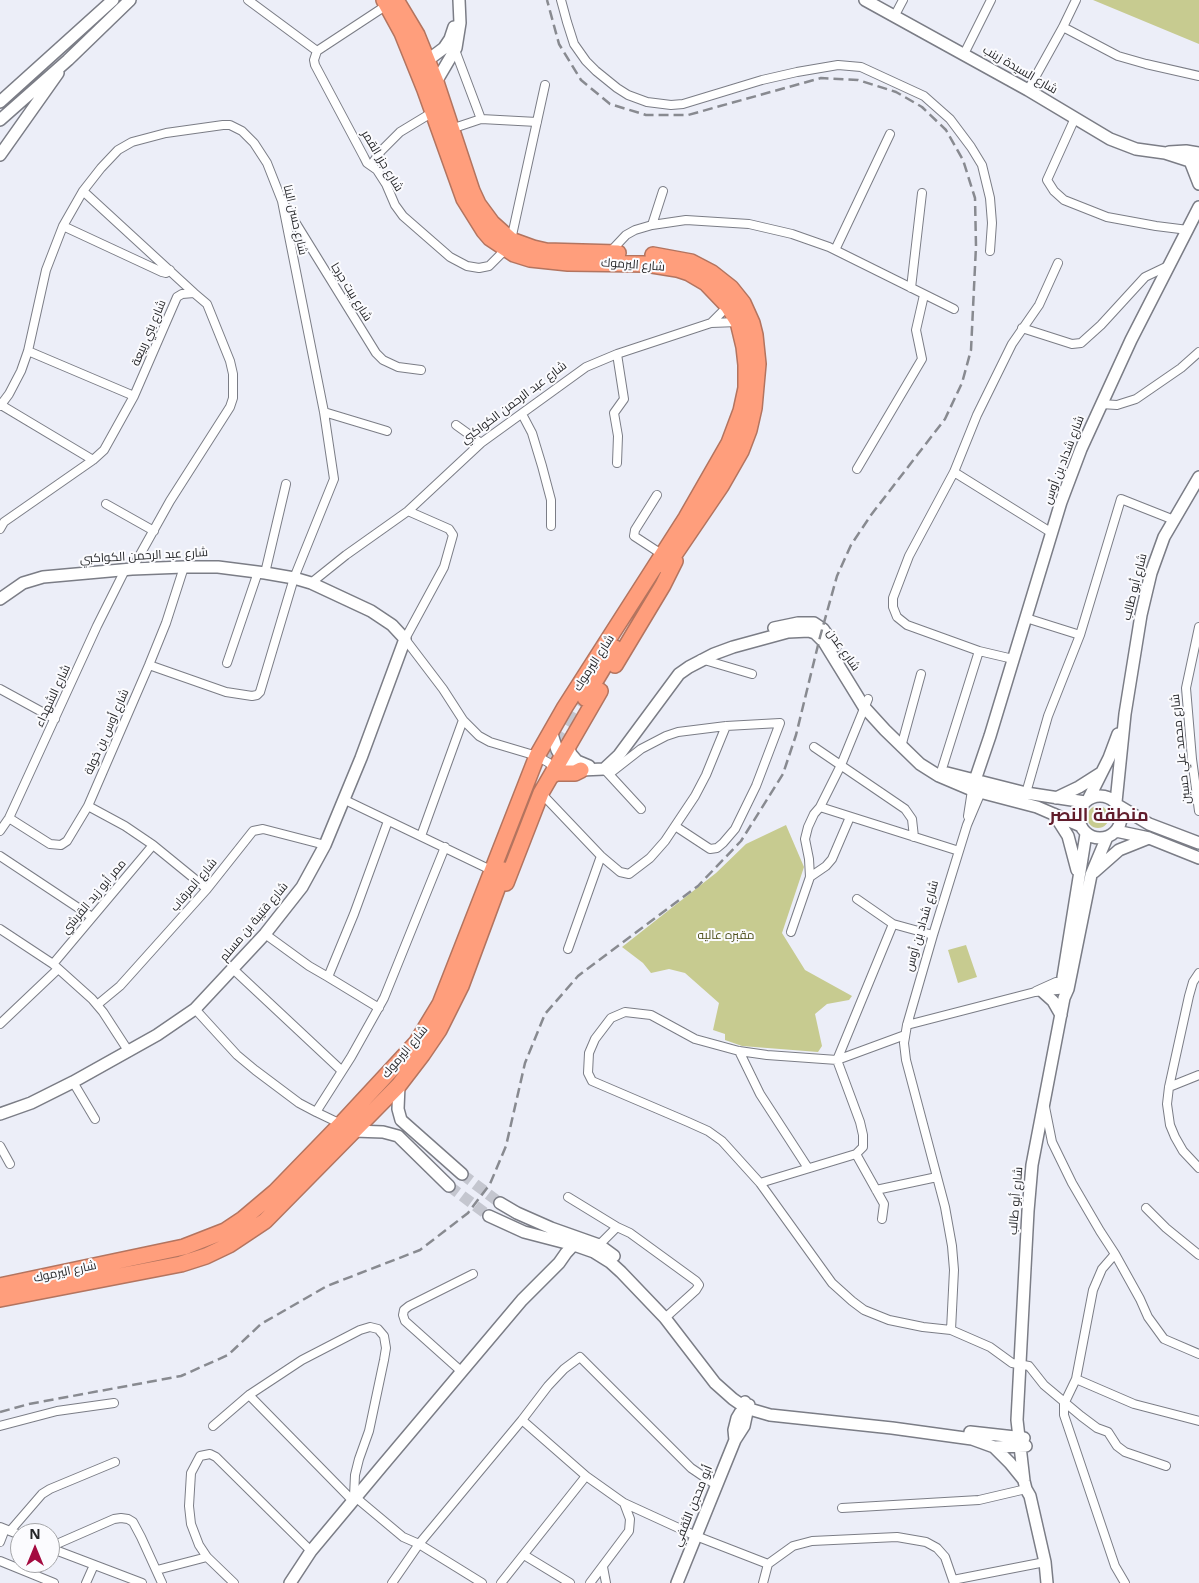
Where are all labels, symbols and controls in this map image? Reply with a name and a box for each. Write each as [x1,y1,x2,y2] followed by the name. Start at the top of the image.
[980,43,1060,97] street label: شارع السيدة زينب
[358,128,406,194] street label: شارع جزر القمر
[280,183,310,257] street label: شارع حسن البنا
[601,256,665,274] street label: شارع اليرموك
[327,260,375,324] street label: شارع بيت جرجا
[129,298,169,368] street label: شارع بني ربيعة
[458,359,570,447] street label: شارع عبد الرحمن الكواكبي
[1040,414,1088,506] street label: شارع شداد بن أوس
[80,545,208,567] street label: شارع عبد الرحمن الكواكبي
[1120,552,1150,622] street label: شارع أبو طالب
[823,626,863,674] street label: شارع عدن
[571,632,617,694] street label: شارع اليرموك
[32,662,74,730] street label: شارع الشهداء
[82,687,132,777] street label: شارع أوس بن خولة
[1168,693,1194,805] street label: شارع محمد علي حسين
[1049,805,1149,827] district label: منطقة النصر
[168,856,220,914] street label: شارع المرقاب
[59,857,129,937] street label: ممر أبو زيد القرشي
[902,879,942,973] street label: شارع شداد بن أوس
[217,880,291,964] street label: شارع قتيبة بن مسلم
[697,929,755,943] park label: مقبره عاليه
[379,1023,431,1081] street label: شارع اليرموك
[1006,1166,1026,1236] street label: شارع أبو طالب
[32,1258,98,1286] street label: شارع اليرموك
[670,1463,716,1549] street label: أبو محجن الثقفي
[10,1523,60,1573] north arrow
[29,1524,41,1543] text: N

